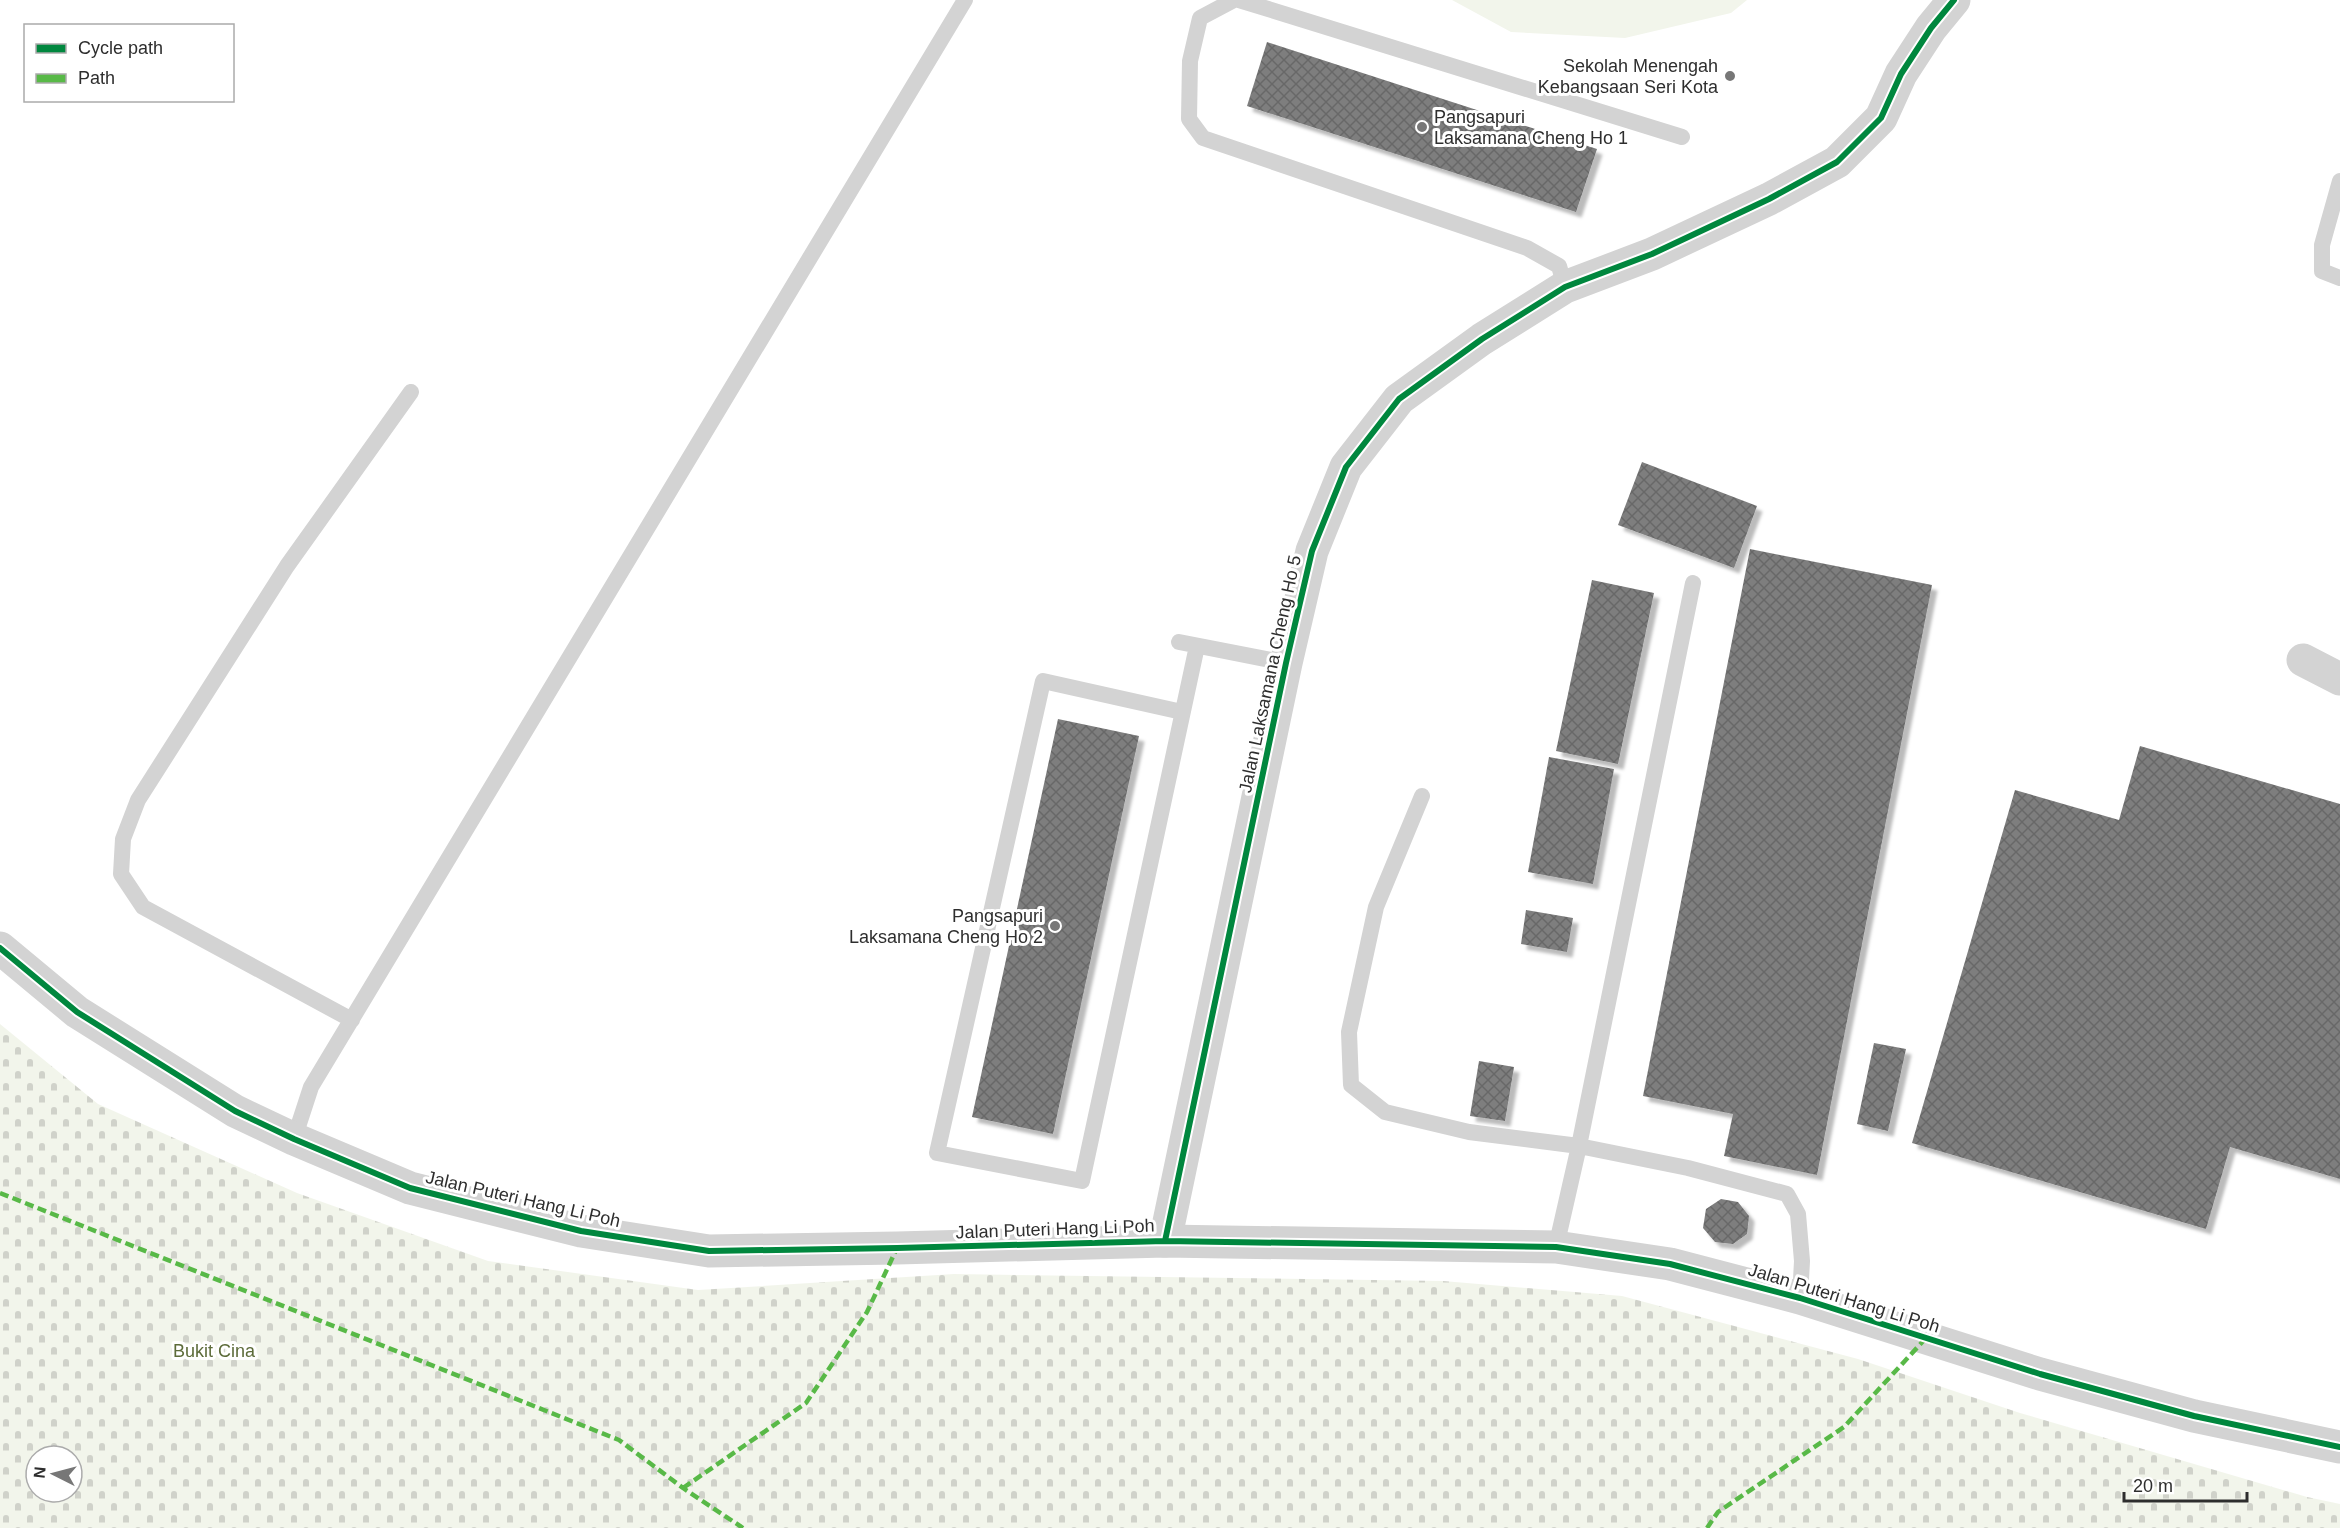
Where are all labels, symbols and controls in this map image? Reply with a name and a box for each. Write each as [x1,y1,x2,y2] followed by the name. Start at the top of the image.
[24,24,234,102] legend
[78,38,163,58] text: Cycle path
[1538,56,1719,97] place label: Sekolah Menengah Kebangsaan Seri Kota
[78,68,115,88] text: Path
[1723,69,1737,83] marker: Sekolah Menengah Kebangsaan Seri Kota
[1434,107,1628,148] place label: Pangsapuri Laksamana Cheng Ho 1
[1415,120,1429,134] marker: Pangsapuri Laksamana Cheng Ho 1
[1235,553,1305,795] street label: Jalan Laksamana Cheng Ho 5
[849,906,1043,947] place label: Pangsapuri Laksamana Cheng Ho 2
[1048,919,1062,933] marker: Pangsapuri Laksamana Cheng Ho 2
[424,1167,622,1231] street label: Jalan Puteri Hang Li Poh
[955,1216,1155,1242] street label: Jalan Puteri Hang Li Poh
[1746,1259,1942,1337] street label: Jalan Puteri Hang Li Poh
[173,1341,256,1361] park label: Bukit Cina
[24,1444,84,1504] north arrow
[2124,1465,2247,1503] scale bar
[31,1466,49,1479] text: N
[2133,1476,2173,1496] text: 20 m

